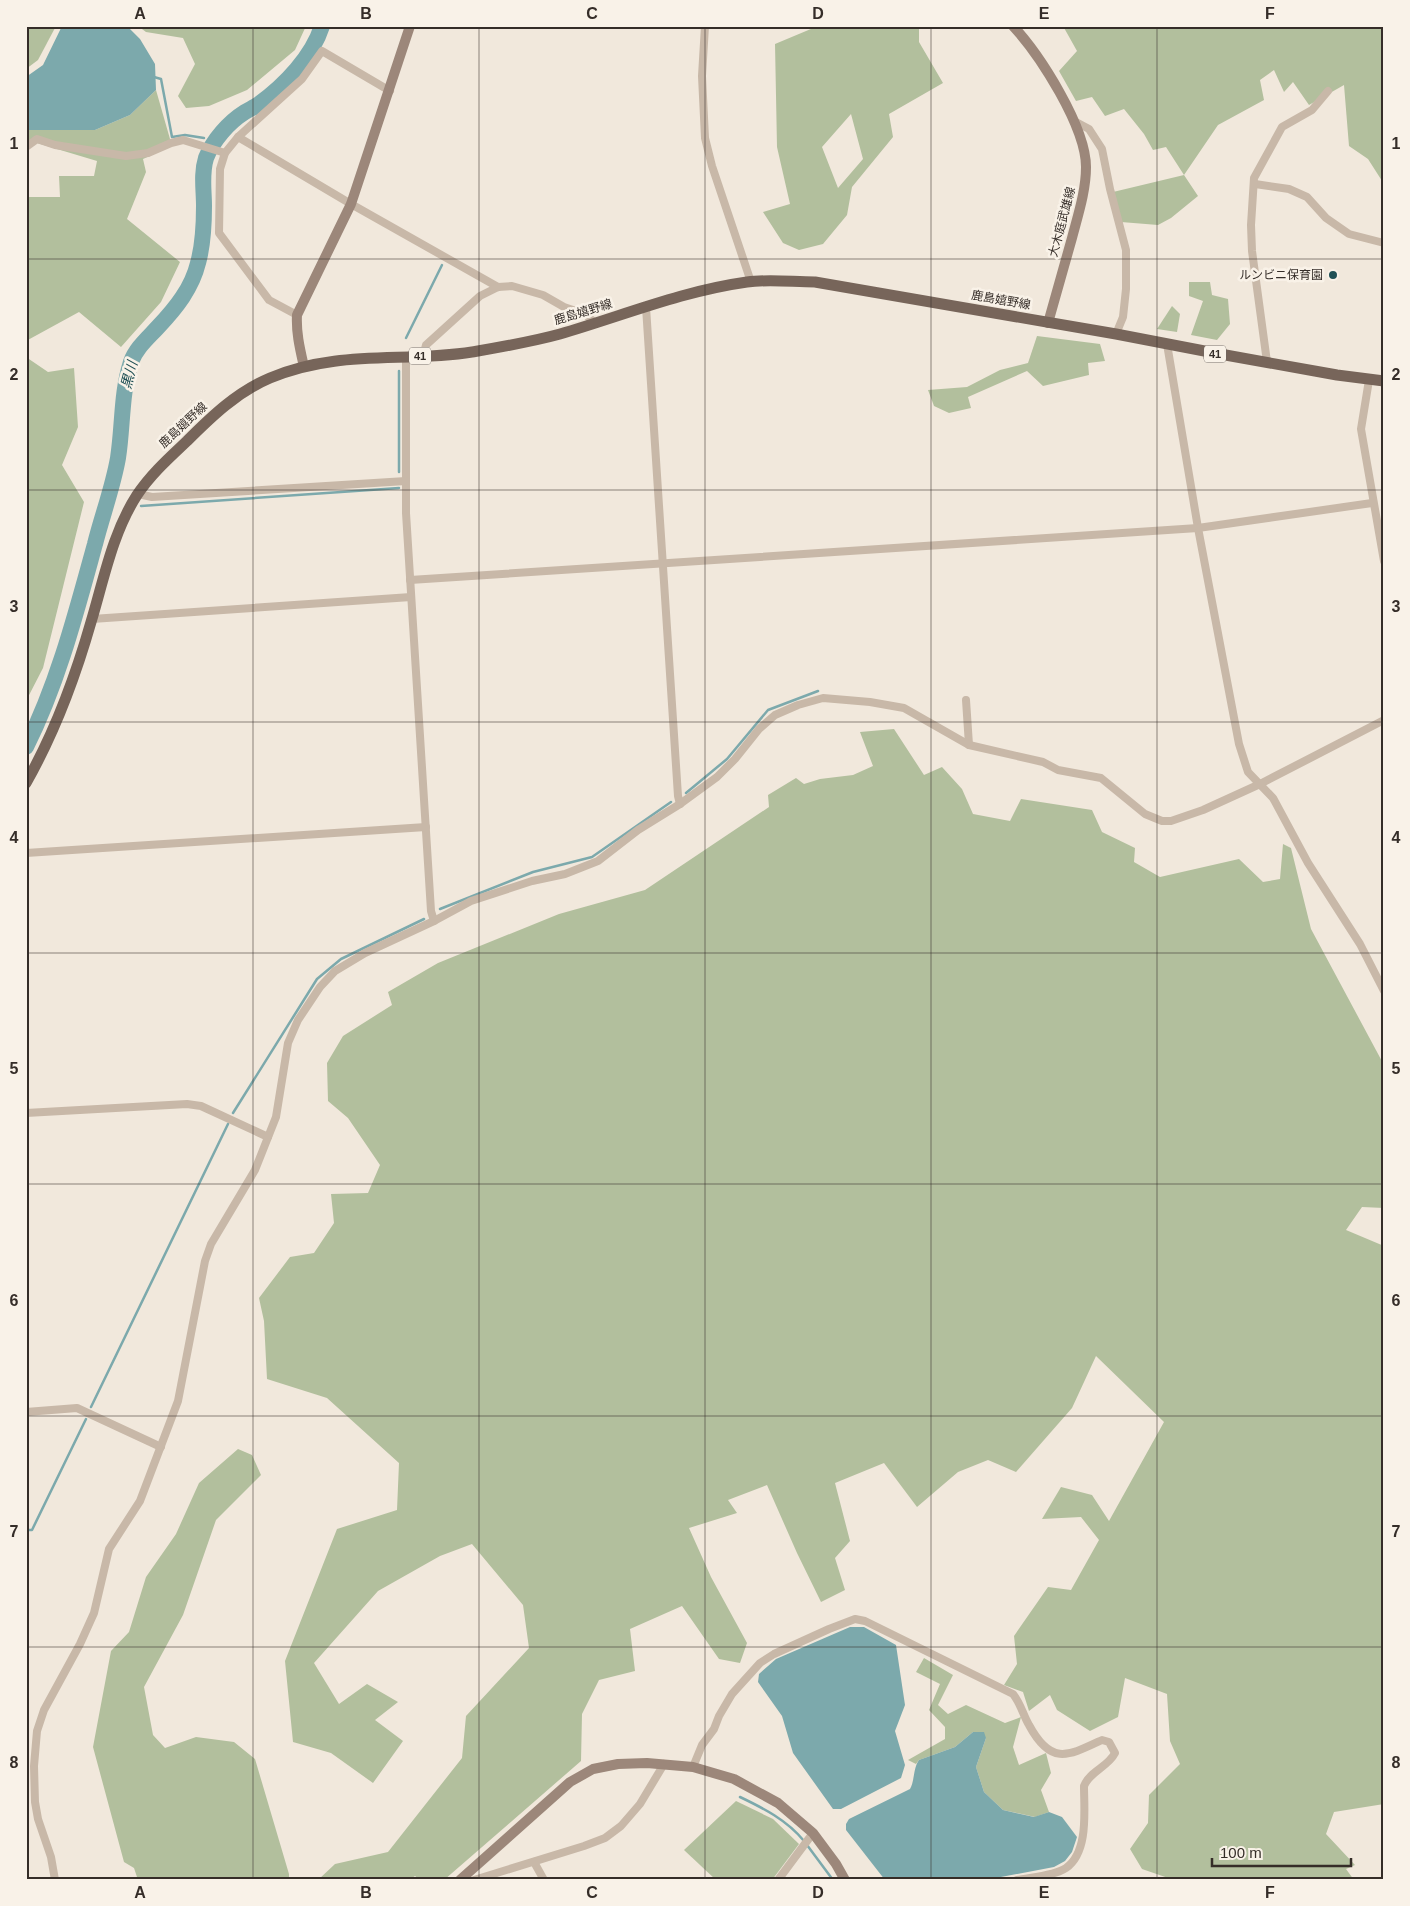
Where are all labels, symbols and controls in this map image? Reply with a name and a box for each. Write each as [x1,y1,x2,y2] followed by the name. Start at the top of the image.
[134,5,146,22] text: A
[360,5,372,22] text: B
[586,5,598,22] text: C
[812,5,824,22] text: D
[1039,5,1050,22] text: E
[1265,5,1275,22] text: F
[10,135,19,152] text: 1
[1392,135,1401,152] text: 1
[1046,185,1078,259] street label: 大木庭武雄線
[1239,268,1323,282] place label: ルンビニ保育園
[1327,269,1339,281] marker: ルンビニ保育園
[970,288,1032,312] street label: 鹿島嬉野線
[552,297,614,327] street label: 鹿島嬉野線
[1204,346,1226,362] road number: 41
[409,348,431,364] road number: 41
[118,357,141,391] water label: 黒川
[10,366,19,383] text: 2
[1392,366,1401,383] text: 2
[156,399,210,451] street label: 鹿島嬉野線
[10,598,19,615] text: 3
[1392,598,1401,615] text: 3
[10,829,19,846] text: 4
[1392,829,1401,846] text: 4
[10,1060,19,1077] text: 5
[1392,1060,1401,1077] text: 5
[10,1292,19,1309] text: 6
[1392,1292,1401,1309] text: 6
[10,1523,19,1540] text: 7
[1392,1523,1401,1540] text: 7
[10,1754,19,1771] text: 8
[1392,1754,1401,1771] text: 8
[1212,1836,1351,1868] scale bar
[1220,1844,1262,1861] text: 100 m
[134,1884,146,1901] text: A
[360,1884,372,1901] text: B
[586,1884,598,1901] text: C
[812,1884,824,1901] text: D
[1039,1884,1050,1901] text: E
[1265,1884,1275,1901] text: F

